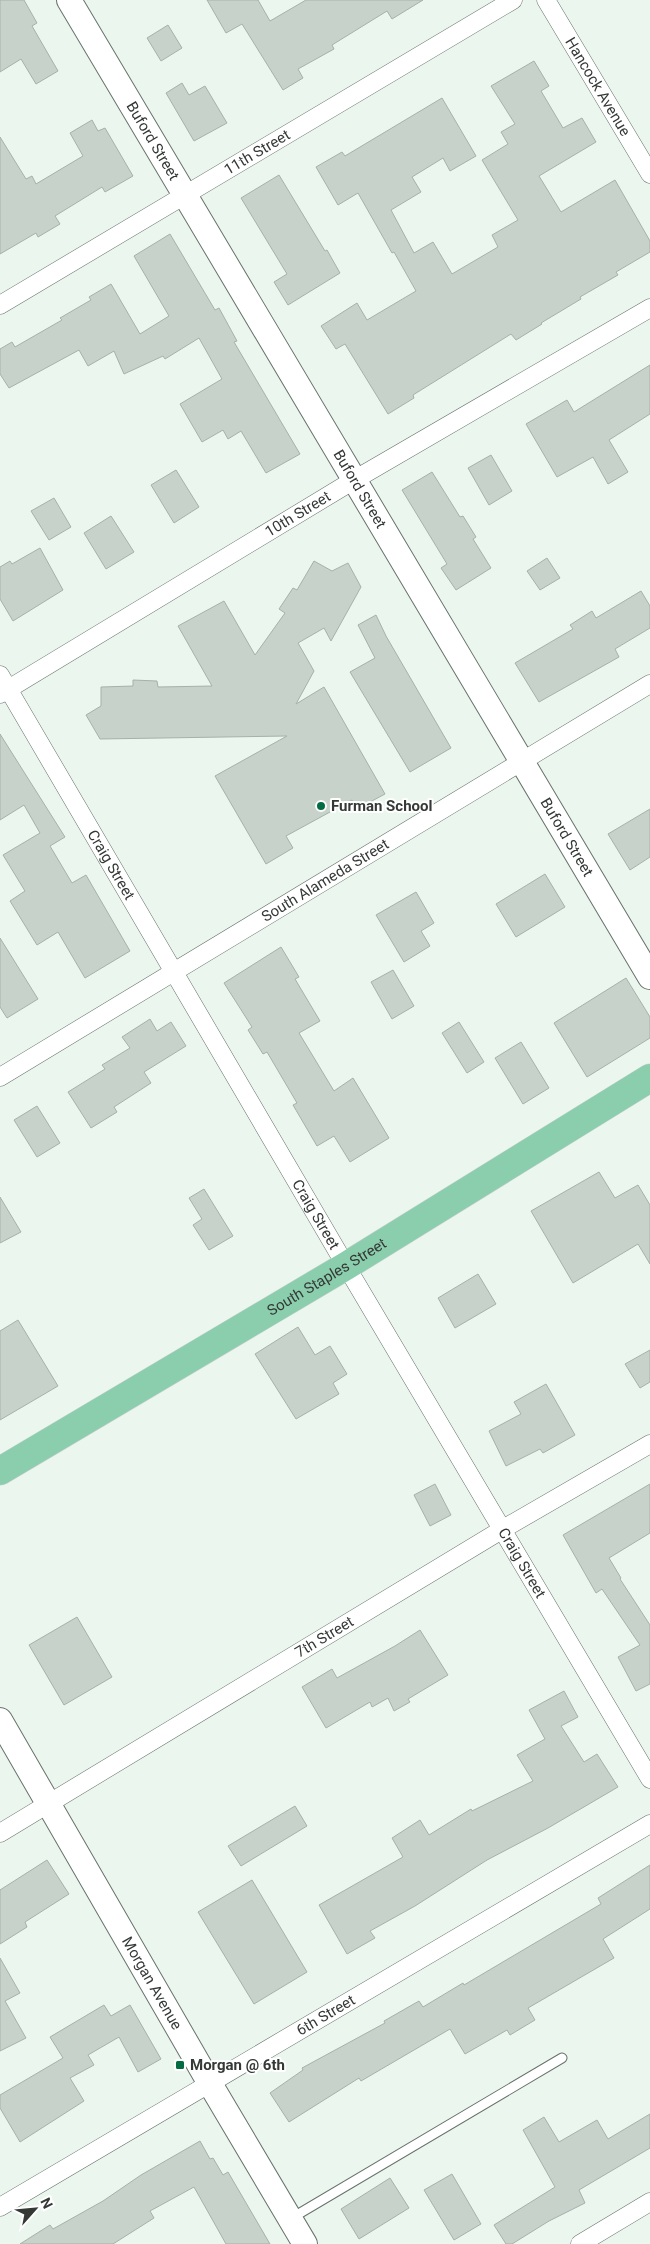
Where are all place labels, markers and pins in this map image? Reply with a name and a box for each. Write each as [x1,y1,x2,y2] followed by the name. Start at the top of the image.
[331,797,433,815] place label: Furman School
[315,800,327,812] marker: Furman School
[190,2056,285,2074] place label: Morgan @ 6th
[174,2059,186,2071] marker: Morgan @ 6th

